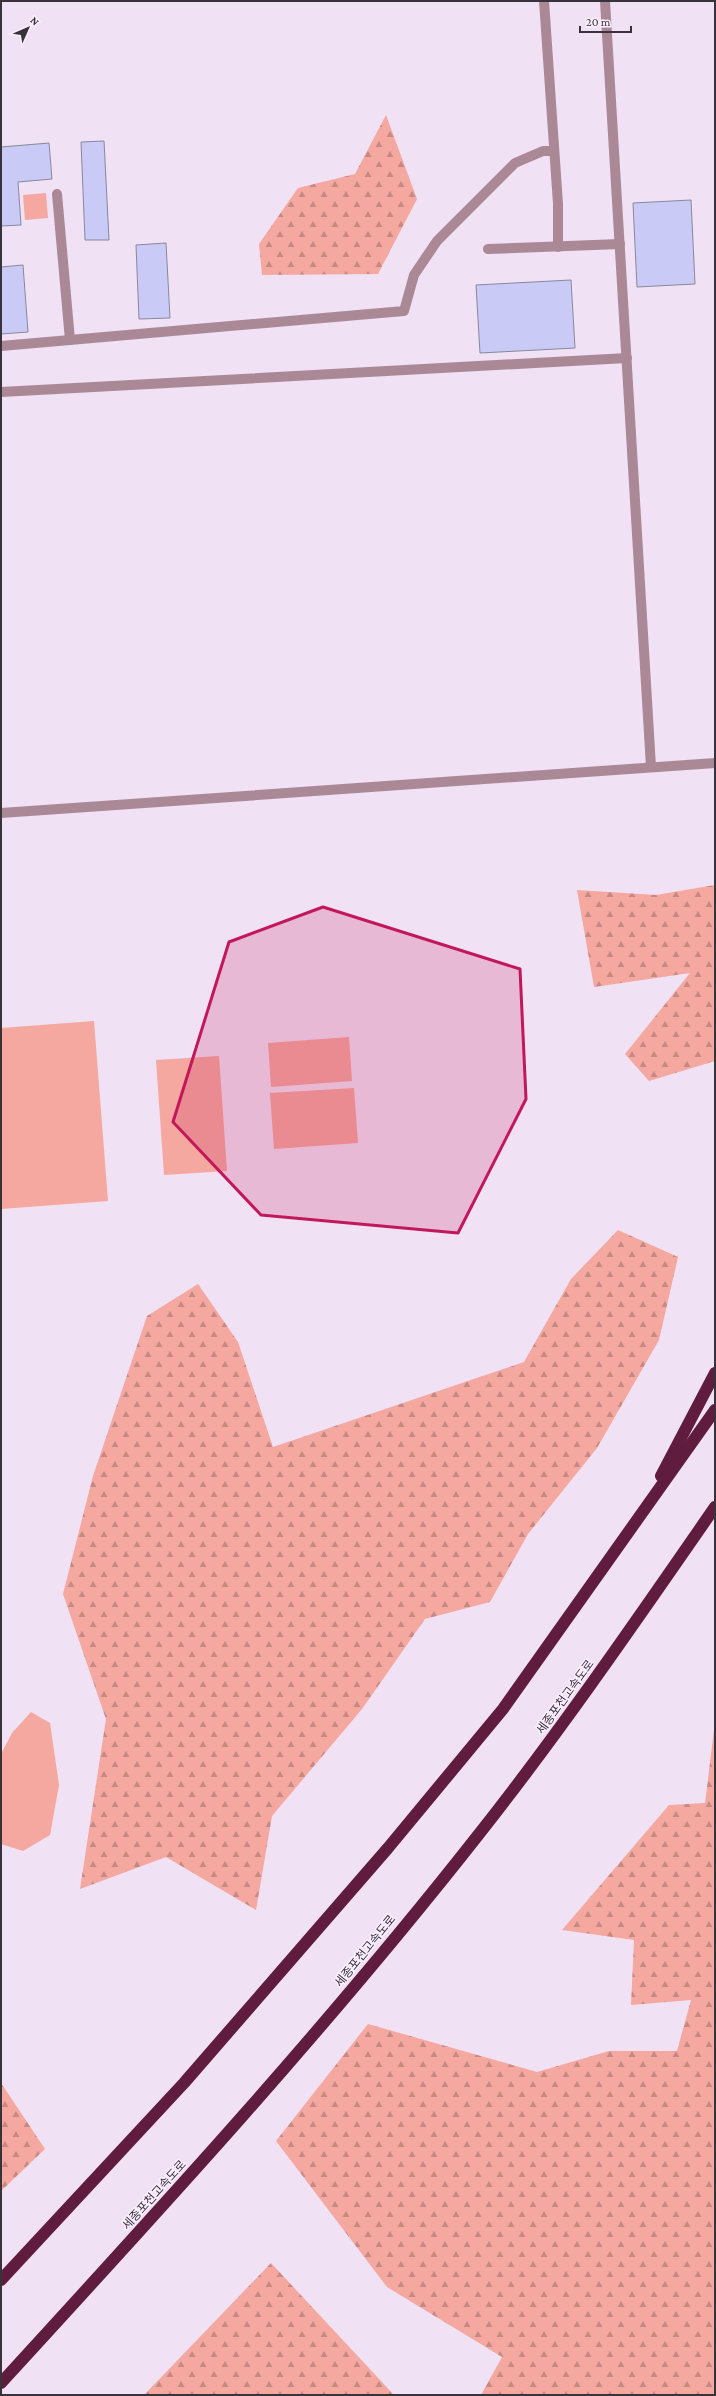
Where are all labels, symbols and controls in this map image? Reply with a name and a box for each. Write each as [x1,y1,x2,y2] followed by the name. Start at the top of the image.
[8,8,48,48] north arrow
[580,8,631,34] scale bar
[28,14,42,28] text: N
[586,15,611,29] text: 20 m
[533,1657,597,1737] street label: 세종포천고속도로
[332,1912,398,1990] street label: 세종포천고속도로
[119,2157,189,2233] street label: 세종포천고속도로

